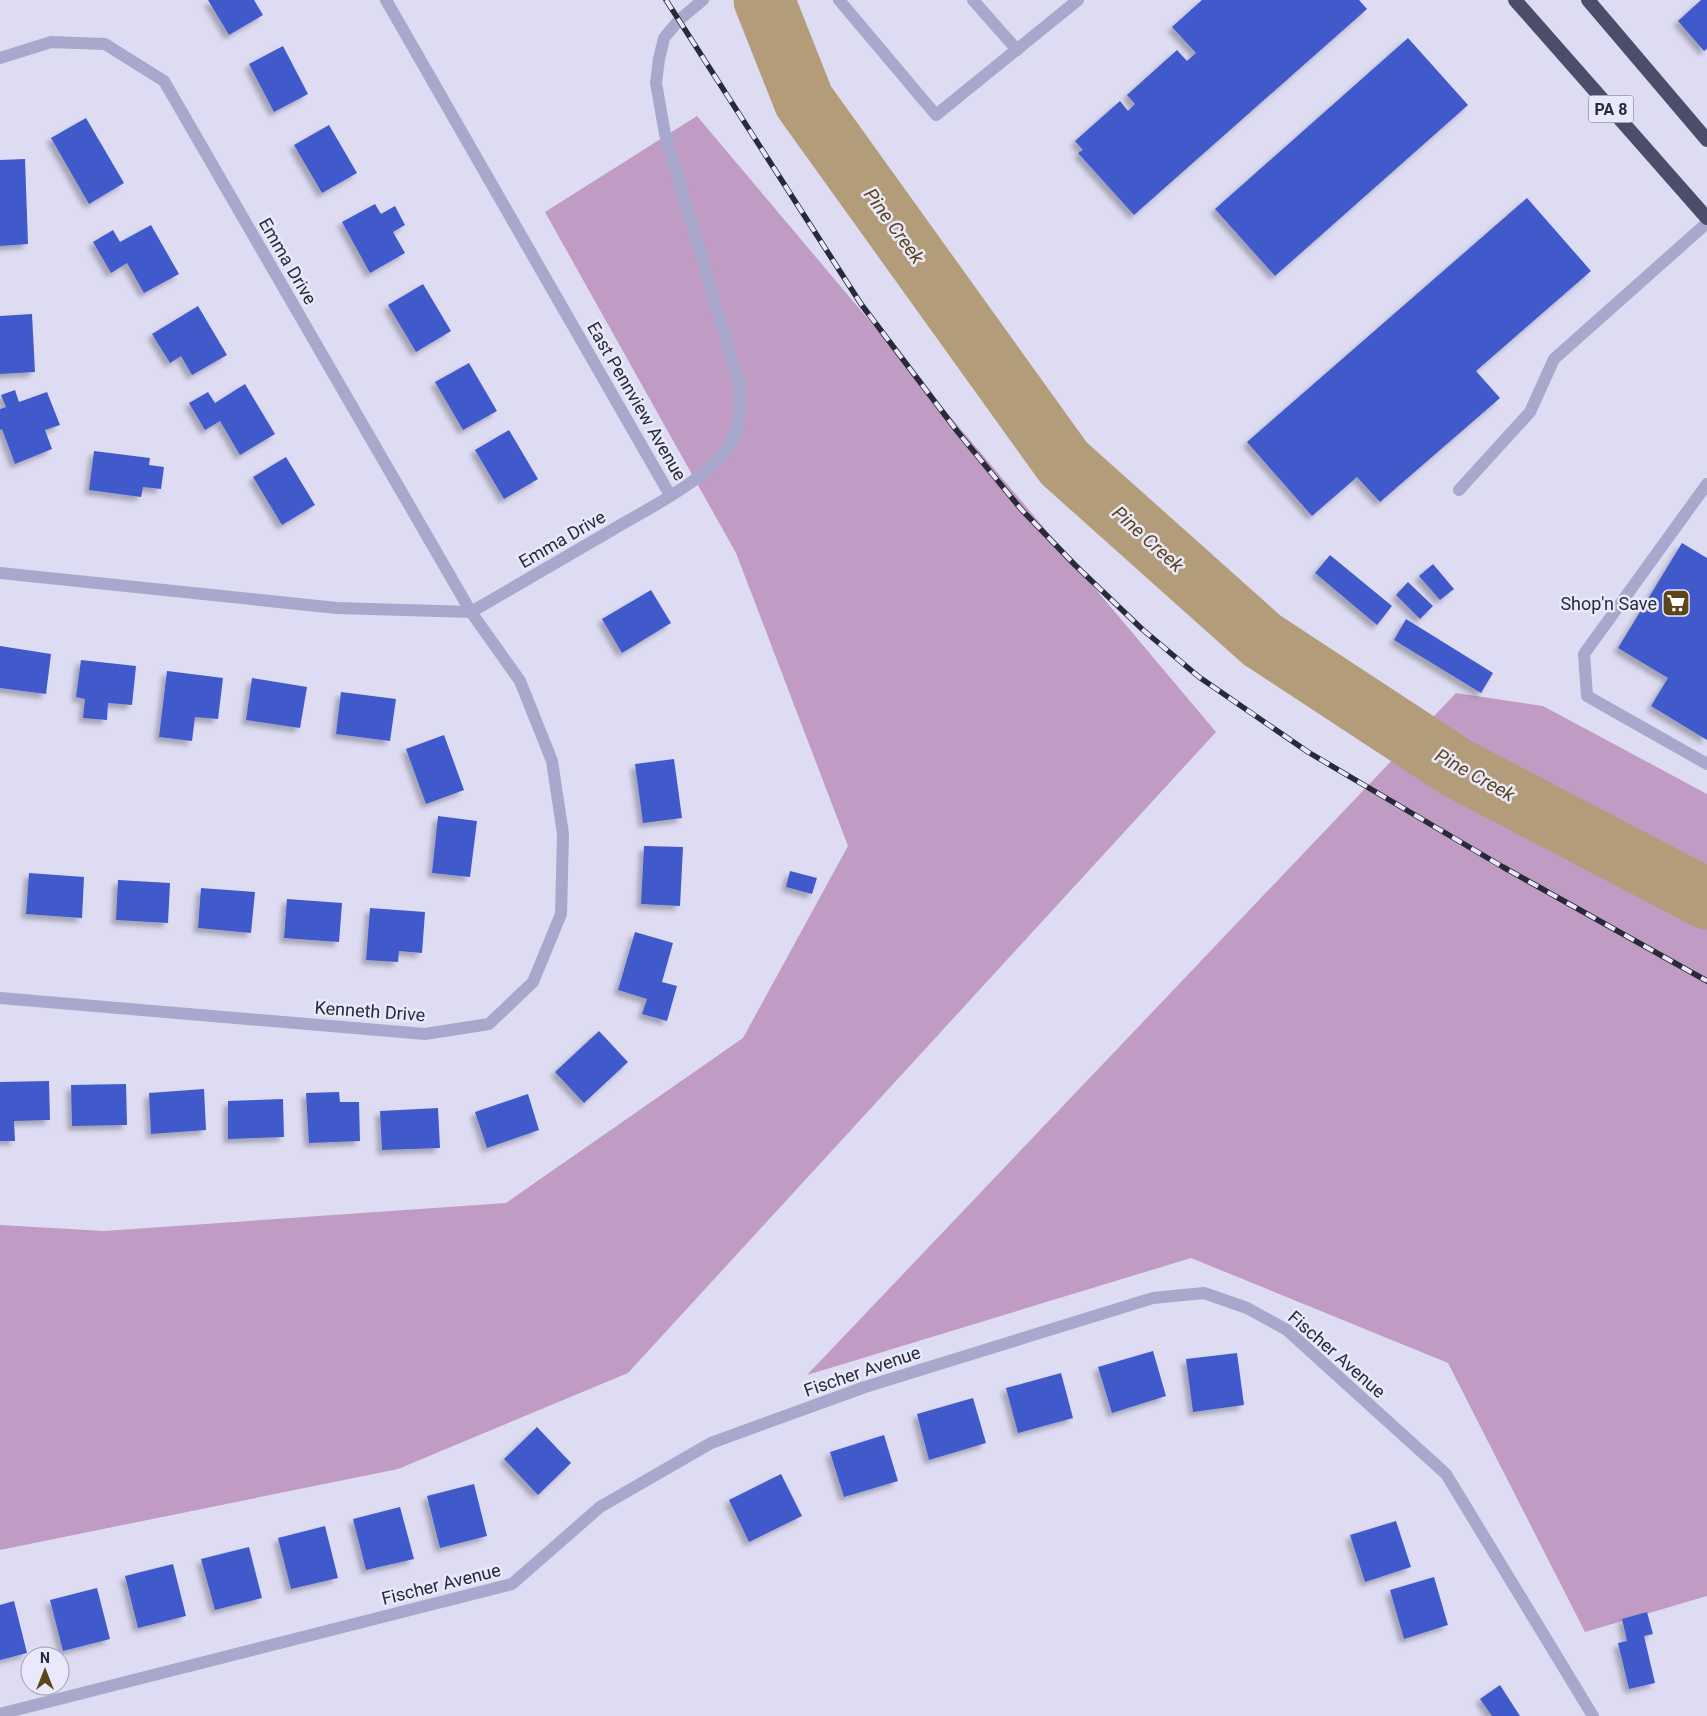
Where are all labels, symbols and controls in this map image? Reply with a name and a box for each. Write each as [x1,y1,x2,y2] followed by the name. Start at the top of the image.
[1588,96,1634,122] road number: PA 8
[859,184,929,269] water label: Pine Creek
[255,214,321,308] street label: Emma Drive
[583,318,691,484] street label: East Pennview Avenue
[1108,501,1189,577] water label: Pine Creek
[515,506,609,572] street label: Emma Drive
[1661,588,1691,618] supermarket icon: Shop'n Save
[1560,593,1657,614] place label: Shop'n Save
[1431,744,1519,807] water label: Pine Creek
[314,997,426,1025] street label: Kenneth Drive
[1284,1306,1390,1402] street label: Fischer Avenue
[801,1341,923,1401] street label: Fischer Avenue
[379,1559,503,1609] street label: Fischer Avenue
[20,1646,70,1696] north arrow
[40,1650,50,1666] text: N

